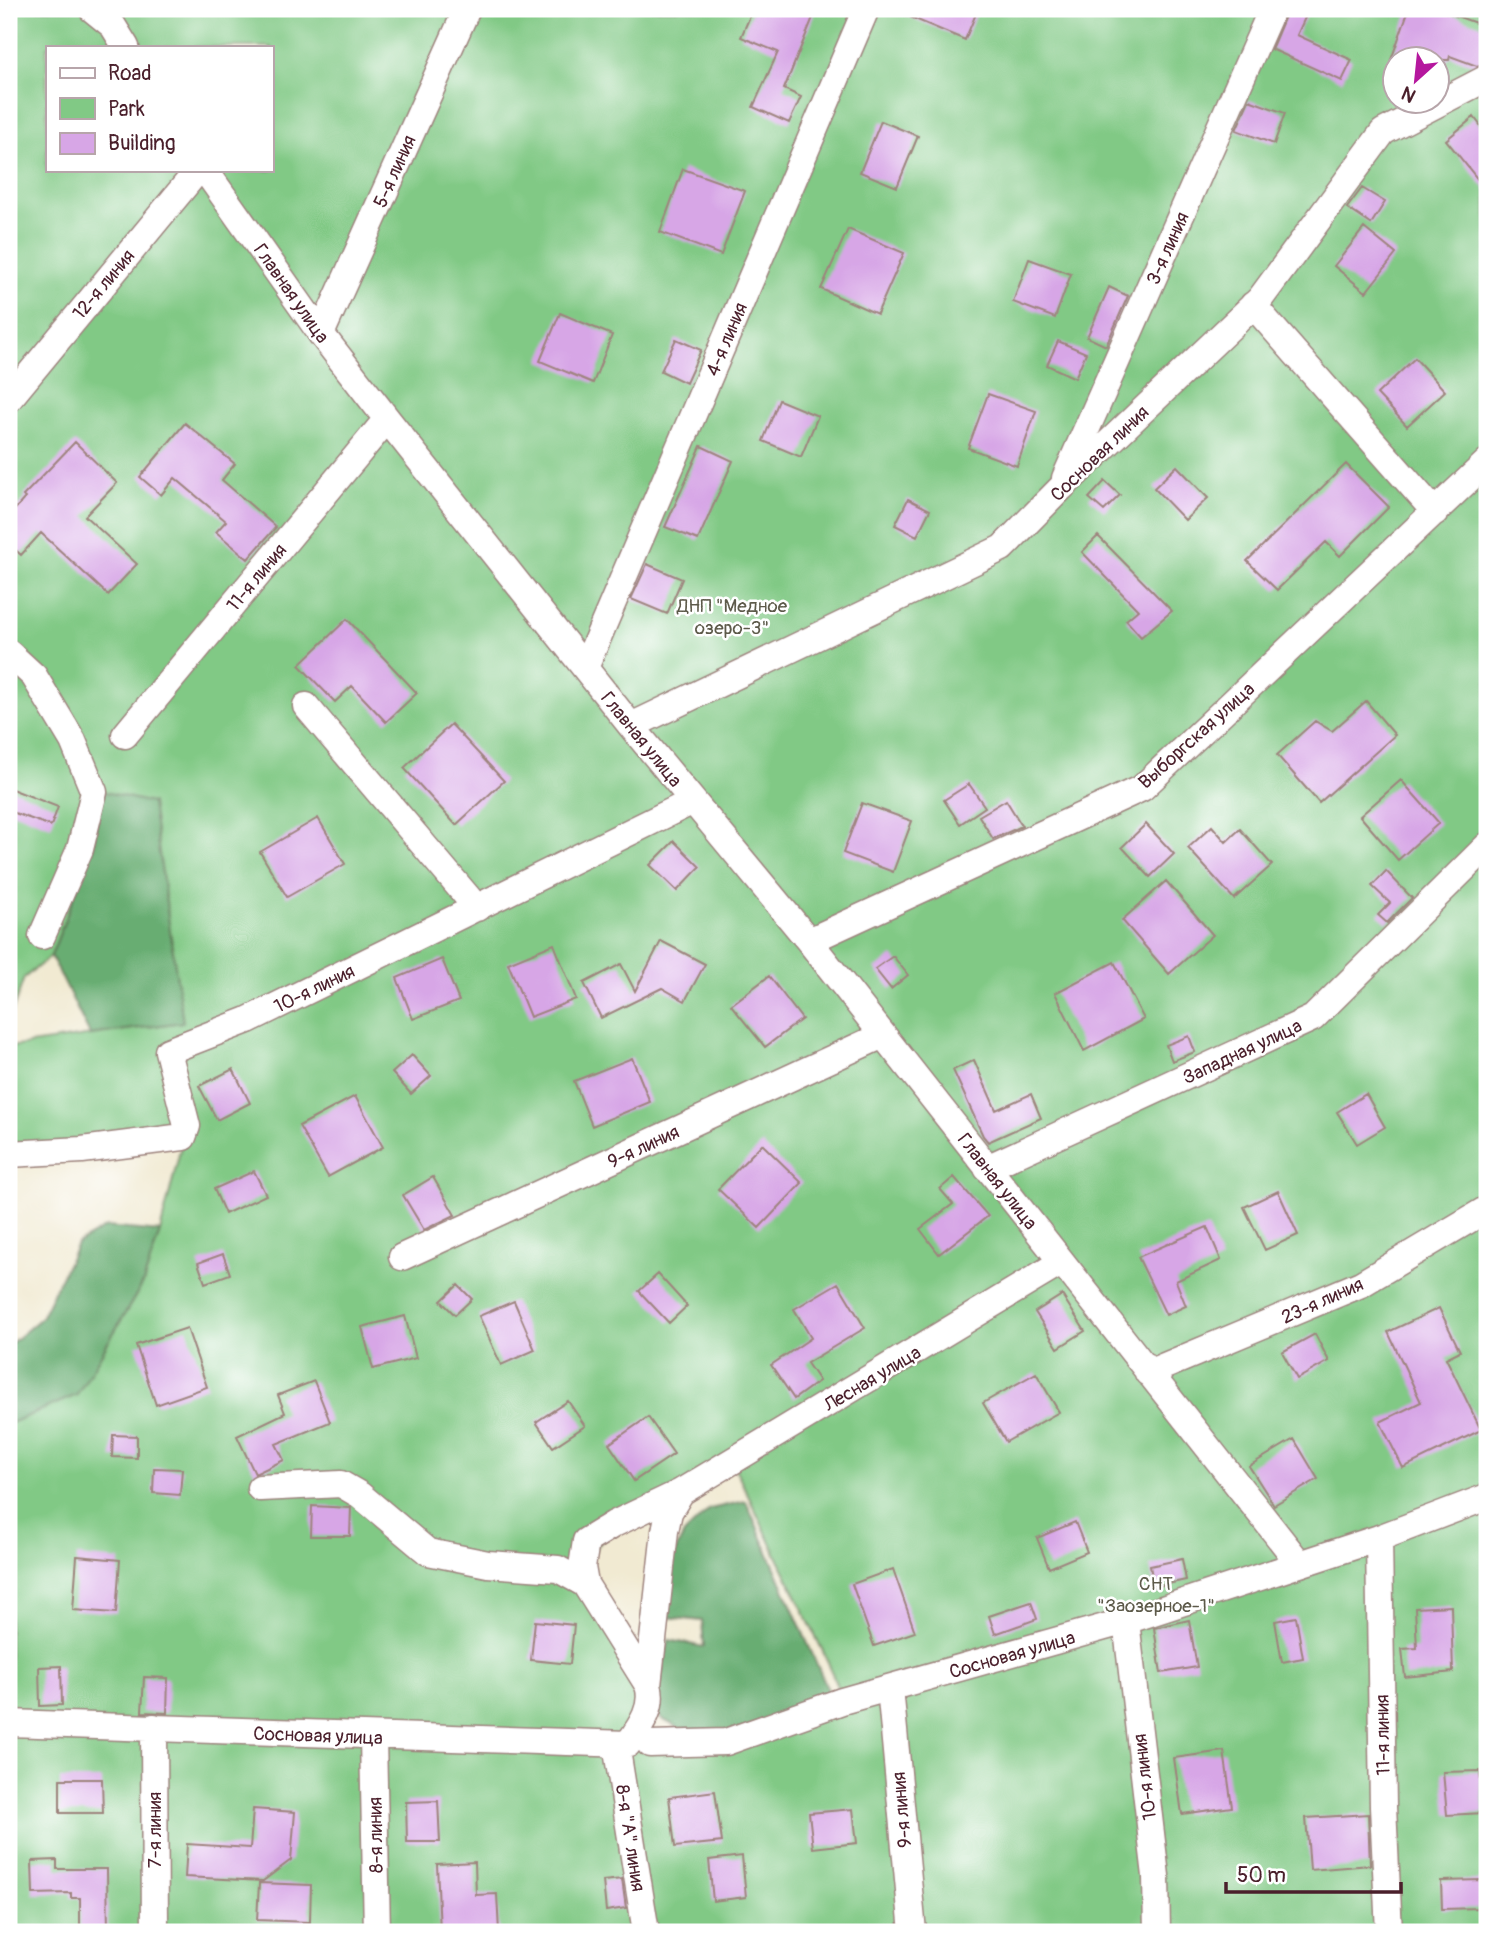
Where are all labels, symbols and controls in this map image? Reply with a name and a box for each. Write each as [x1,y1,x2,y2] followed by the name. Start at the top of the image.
[46,46,273,172] legend
[1380,46,1450,116] north arrow
[108,60,152,87] text: Road
[1397,81,1420,108] text: N
[108,96,145,123] text: Park
[108,130,175,157] text: Building
[368,131,422,211] street label: 5-я линия
[1141,208,1195,288] street label: 3-я линия
[248,239,334,348] street label: Главная улица
[67,245,140,325] street label: 12-я линия
[701,299,753,380] street label: 4-я линия
[1045,401,1154,507] street label: Сосновая линия
[221,539,292,617] street label: 11-я линия
[676,594,788,640] park label: ДНП "Медное озеро-3"
[1134,677,1260,794] street label: Выборгская улица
[595,687,687,792] street label: Главная улица
[270,959,359,1019] street label: 10-я линия
[1179,1014,1306,1090] street label: Западная улица
[604,1120,683,1174] street label: 9-я линия
[952,1129,1042,1235] street label: Главная улица
[1278,1272,1367,1330] street label: 23-я линия
[819,1340,926,1418] street label: Лесная улица
[1097,1572,1215,1618] park label: СНТ "Заозерное-1"
[947,1625,1078,1684] street label: Сосновая улица
[1370,1694,1396,1776] street label: 11-я линия
[253,1722,383,1750] street label: Сосновая улица
[1128,1732,1162,1821] street label: 10-я линия
[887,1771,917,1849] street label: 9-я линия
[610,1783,650,1893] street label: 8-я "А" линия
[143,1792,167,1868] street label: 7-я линия
[363,1797,389,1873] street label: 8-я линия
[1226,1850,1402,1894] scale bar
[1237,1862,1286,1889] text: 50 m

